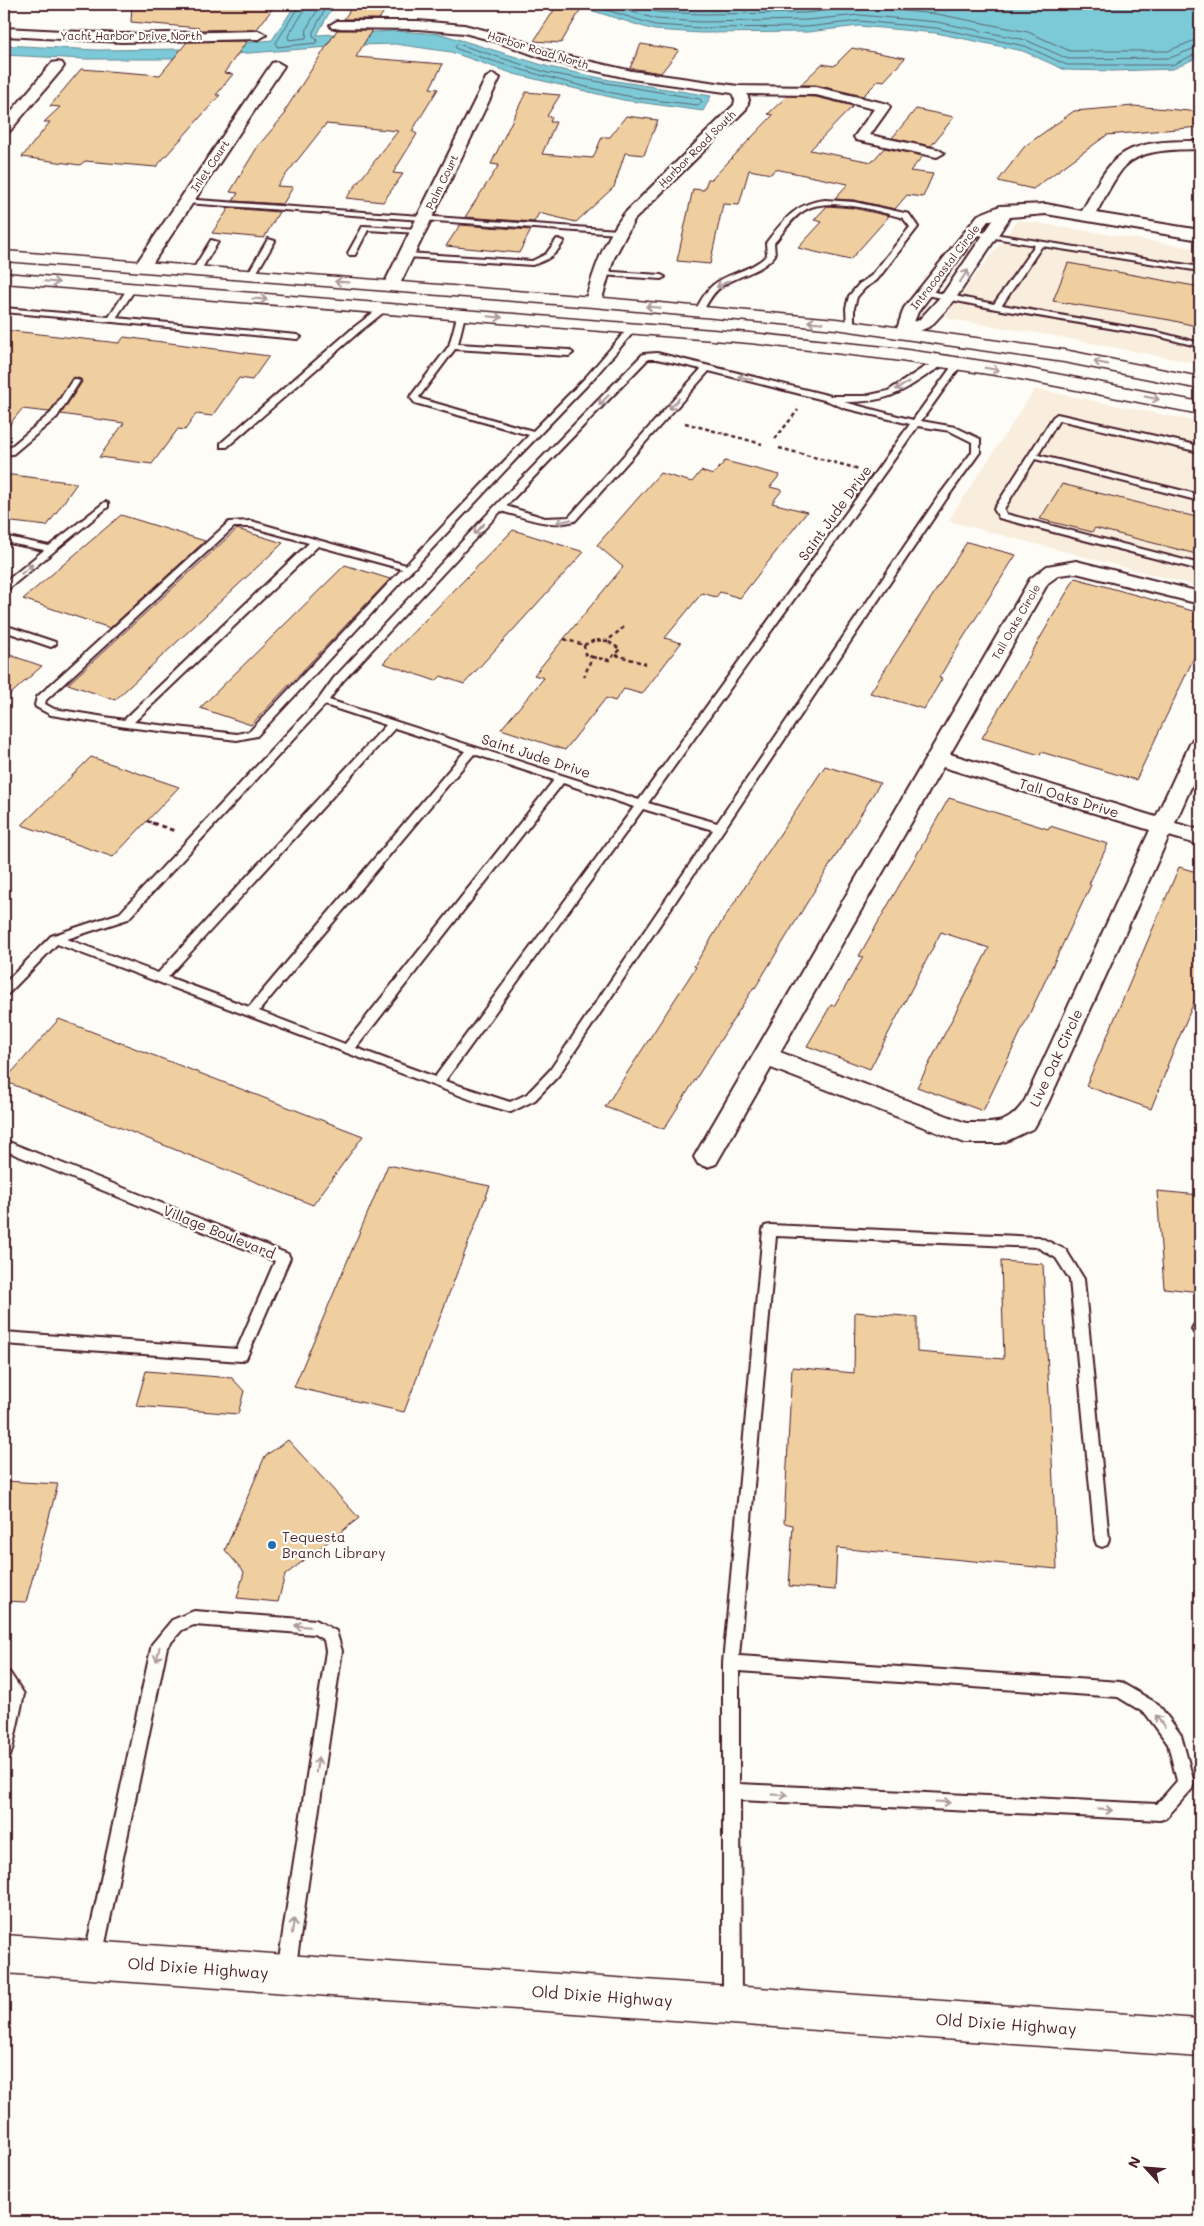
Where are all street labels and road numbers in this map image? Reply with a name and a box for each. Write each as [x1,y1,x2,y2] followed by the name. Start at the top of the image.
[486,27,591,72] street label: Harbor Road North
[60,28,202,43] street label: Yacht Harbor Drive North
[655,107,739,191] street label: Harbor Road South
[187,137,233,195] street label: Inlet Court
[422,152,461,212] street label: Palm Court
[907,221,983,312] street label: Intracoastal Circle
[794,461,876,564] street label: Saint Jude Drive
[988,581,1043,662] street label: Tall Oaks Circle
[479,729,593,782] street label: Saint Jude Drive
[1017,773,1121,822] street label: Tall Oaks Drive
[1025,1006,1086,1110] street label: Live Oak Circle
[160,1200,278,1263] street label: Village Boulevard
[127,1952,269,1983] street label: Old Dixie Highway
[531,1980,673,2011] street label: Old Dixie Highway
[935,2008,1077,2039] street label: Old Dixie Highway

